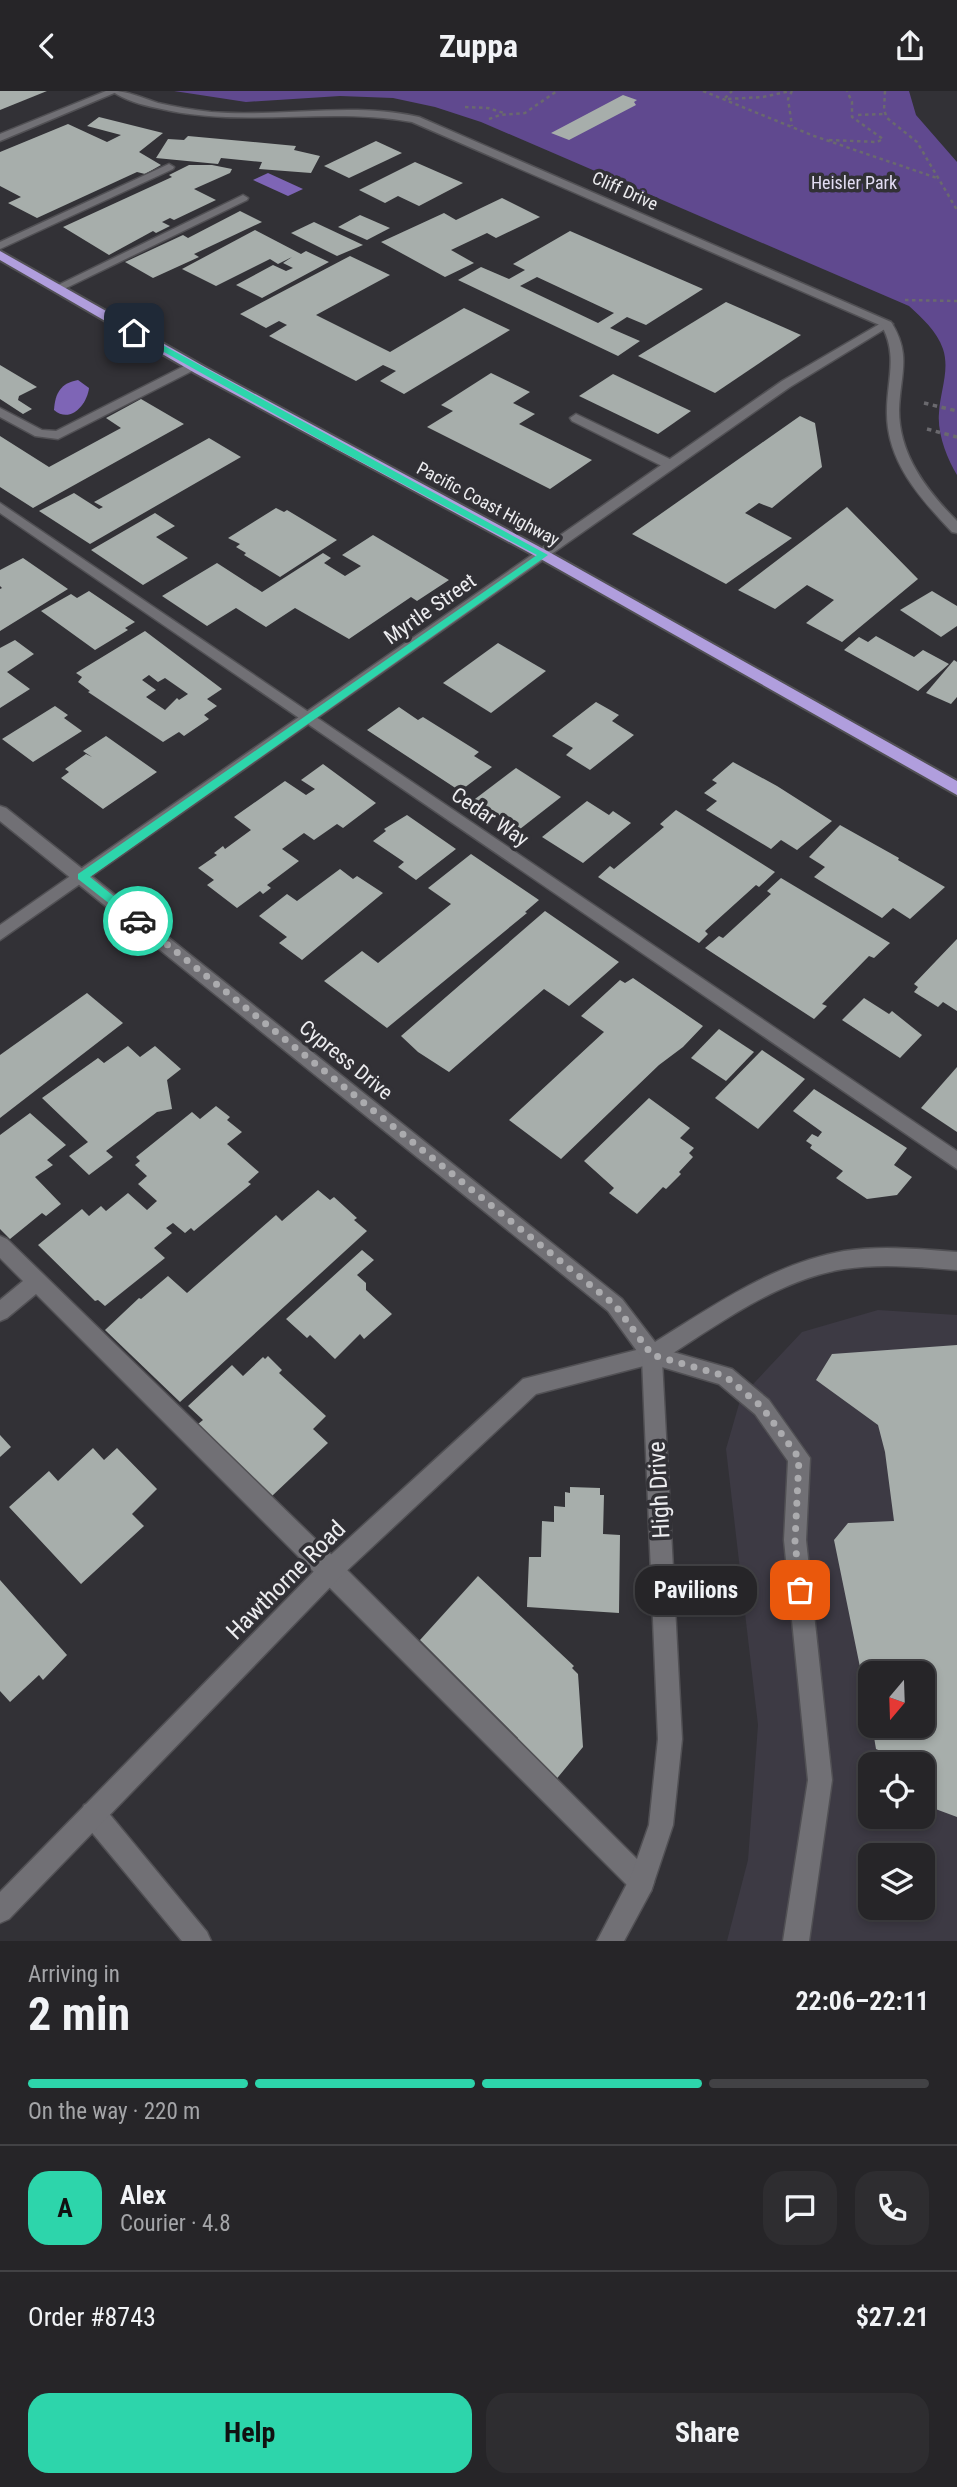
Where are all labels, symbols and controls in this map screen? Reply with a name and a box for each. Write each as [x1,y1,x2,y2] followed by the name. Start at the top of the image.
[28,27,66,65] icon: back
[439,27,518,65] text: Zuppa
[891,27,929,65] icon: share
[589,167,661,214] street label: Cliff Drive
[811,172,897,193] park label: Heisler Park
[104,303,164,363] pin
[115,314,153,352] icon: home
[413,457,563,550] street label: Pacific Coast Highway
[380,569,480,649] street label: Myrtle Street
[447,783,533,852] street label: Cedar Way
[103,886,173,956] courier
[119,902,157,940] icon: car
[295,1015,398,1105] street label: Cypress Drive
[642,1441,676,1539] street label: High Drive
[221,1515,351,1645] street label: Hawthorne Road
[770,1560,830,1620] pin
[636,1565,758,1615] callout: Pavilions
[781,1571,819,1609] icon: bag
[654,1577,738,1604] text: Pavilions
[858,1661,934,1738] north arrow
[858,1661,935,1920] map controls
[858,1752,935,1829] button: locate
[858,1843,935,1920] button: layers
[28,1961,120,1988] text: Arriving in
[795,1986,929,2016] text: 22:06–22:11
[28,1987,130,2041] text: 2 min
[28,2098,200,2125] text: On the way · 220 m
[763,2171,837,2245] button: chat
[855,2171,929,2245] button: phone
[120,2180,166,2210] text: Alex
[57,2193,73,2223] text: A
[120,2210,231,2237] text: Courier · 4.8
[28,2302,156,2332] text: Order #8743
[856,2302,929,2332] text: $27.21
[28,2393,472,2473] button: Help
[486,2393,929,2473] button: Share

